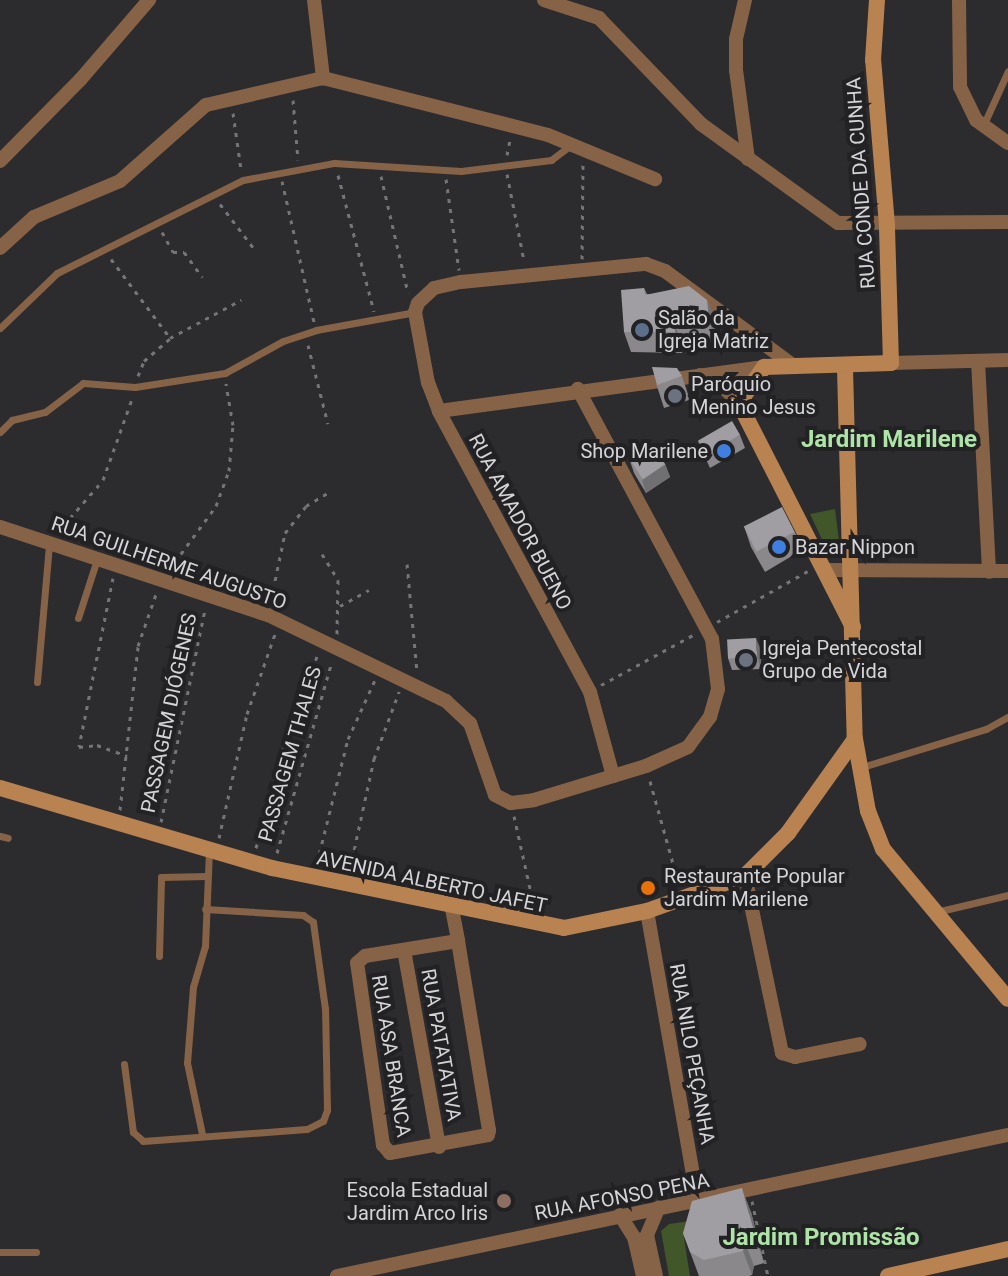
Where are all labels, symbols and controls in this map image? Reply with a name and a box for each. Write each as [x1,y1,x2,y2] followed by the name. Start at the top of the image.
[842,76,880,290] street label: RUA CONDE DA CUNHA
[658,306,769,353] place label: Salão da Igreja Matriz
[633,321,651,339] marker: Salão da Igreja Matriz
[691,372,816,419] place label: Paróquio Menino Jesus
[666,387,684,405] marker: Paróquio Menino Jesus
[801,426,977,454] district label: Jardim Marilene
[463,430,577,614] street label: RUA AMADOR BUENO
[580,439,708,463] place label: Shop Marilene
[715,442,733,460] marker: Shop Marilene
[48,511,290,615] street label: RUA GUILHERME AUGUSTO
[795,535,915,559] place label: Bazar Nippon
[770,538,788,556] marker: Bazar Nippon
[136,611,202,815] street label: PASSAGEM DIÓGENES
[762,636,922,683] place label: Igreja Pentecostal Grupo de Vida
[737,651,755,669] marker: Igreja Pentecostal Grupo de Vida
[253,663,327,845] street label: PASSAGEM THALES
[315,846,549,918] street label: AVENIDA ALBERTO JAFET
[664,864,845,911] place label: Restaurante Popular Jardim Marilene
[639,879,657,897] marker: Restaurante Popular Jardim Marilene
[664,962,720,1146] street label: RUA NILO PEÇANHA
[416,967,466,1123] street label: RUA PATATATIVA
[366,973,416,1139] street label: RUA ASA BRANCA
[533,1168,711,1226] street label: RUA AFONSO PENA
[347,1178,488,1225] place label: Escola Estadual Jardim Arco Iris
[495,1192,513,1210] marker: Escola Estadual Jardim Arco Iris
[722,1224,920,1252] district label: Jardim Promissão

